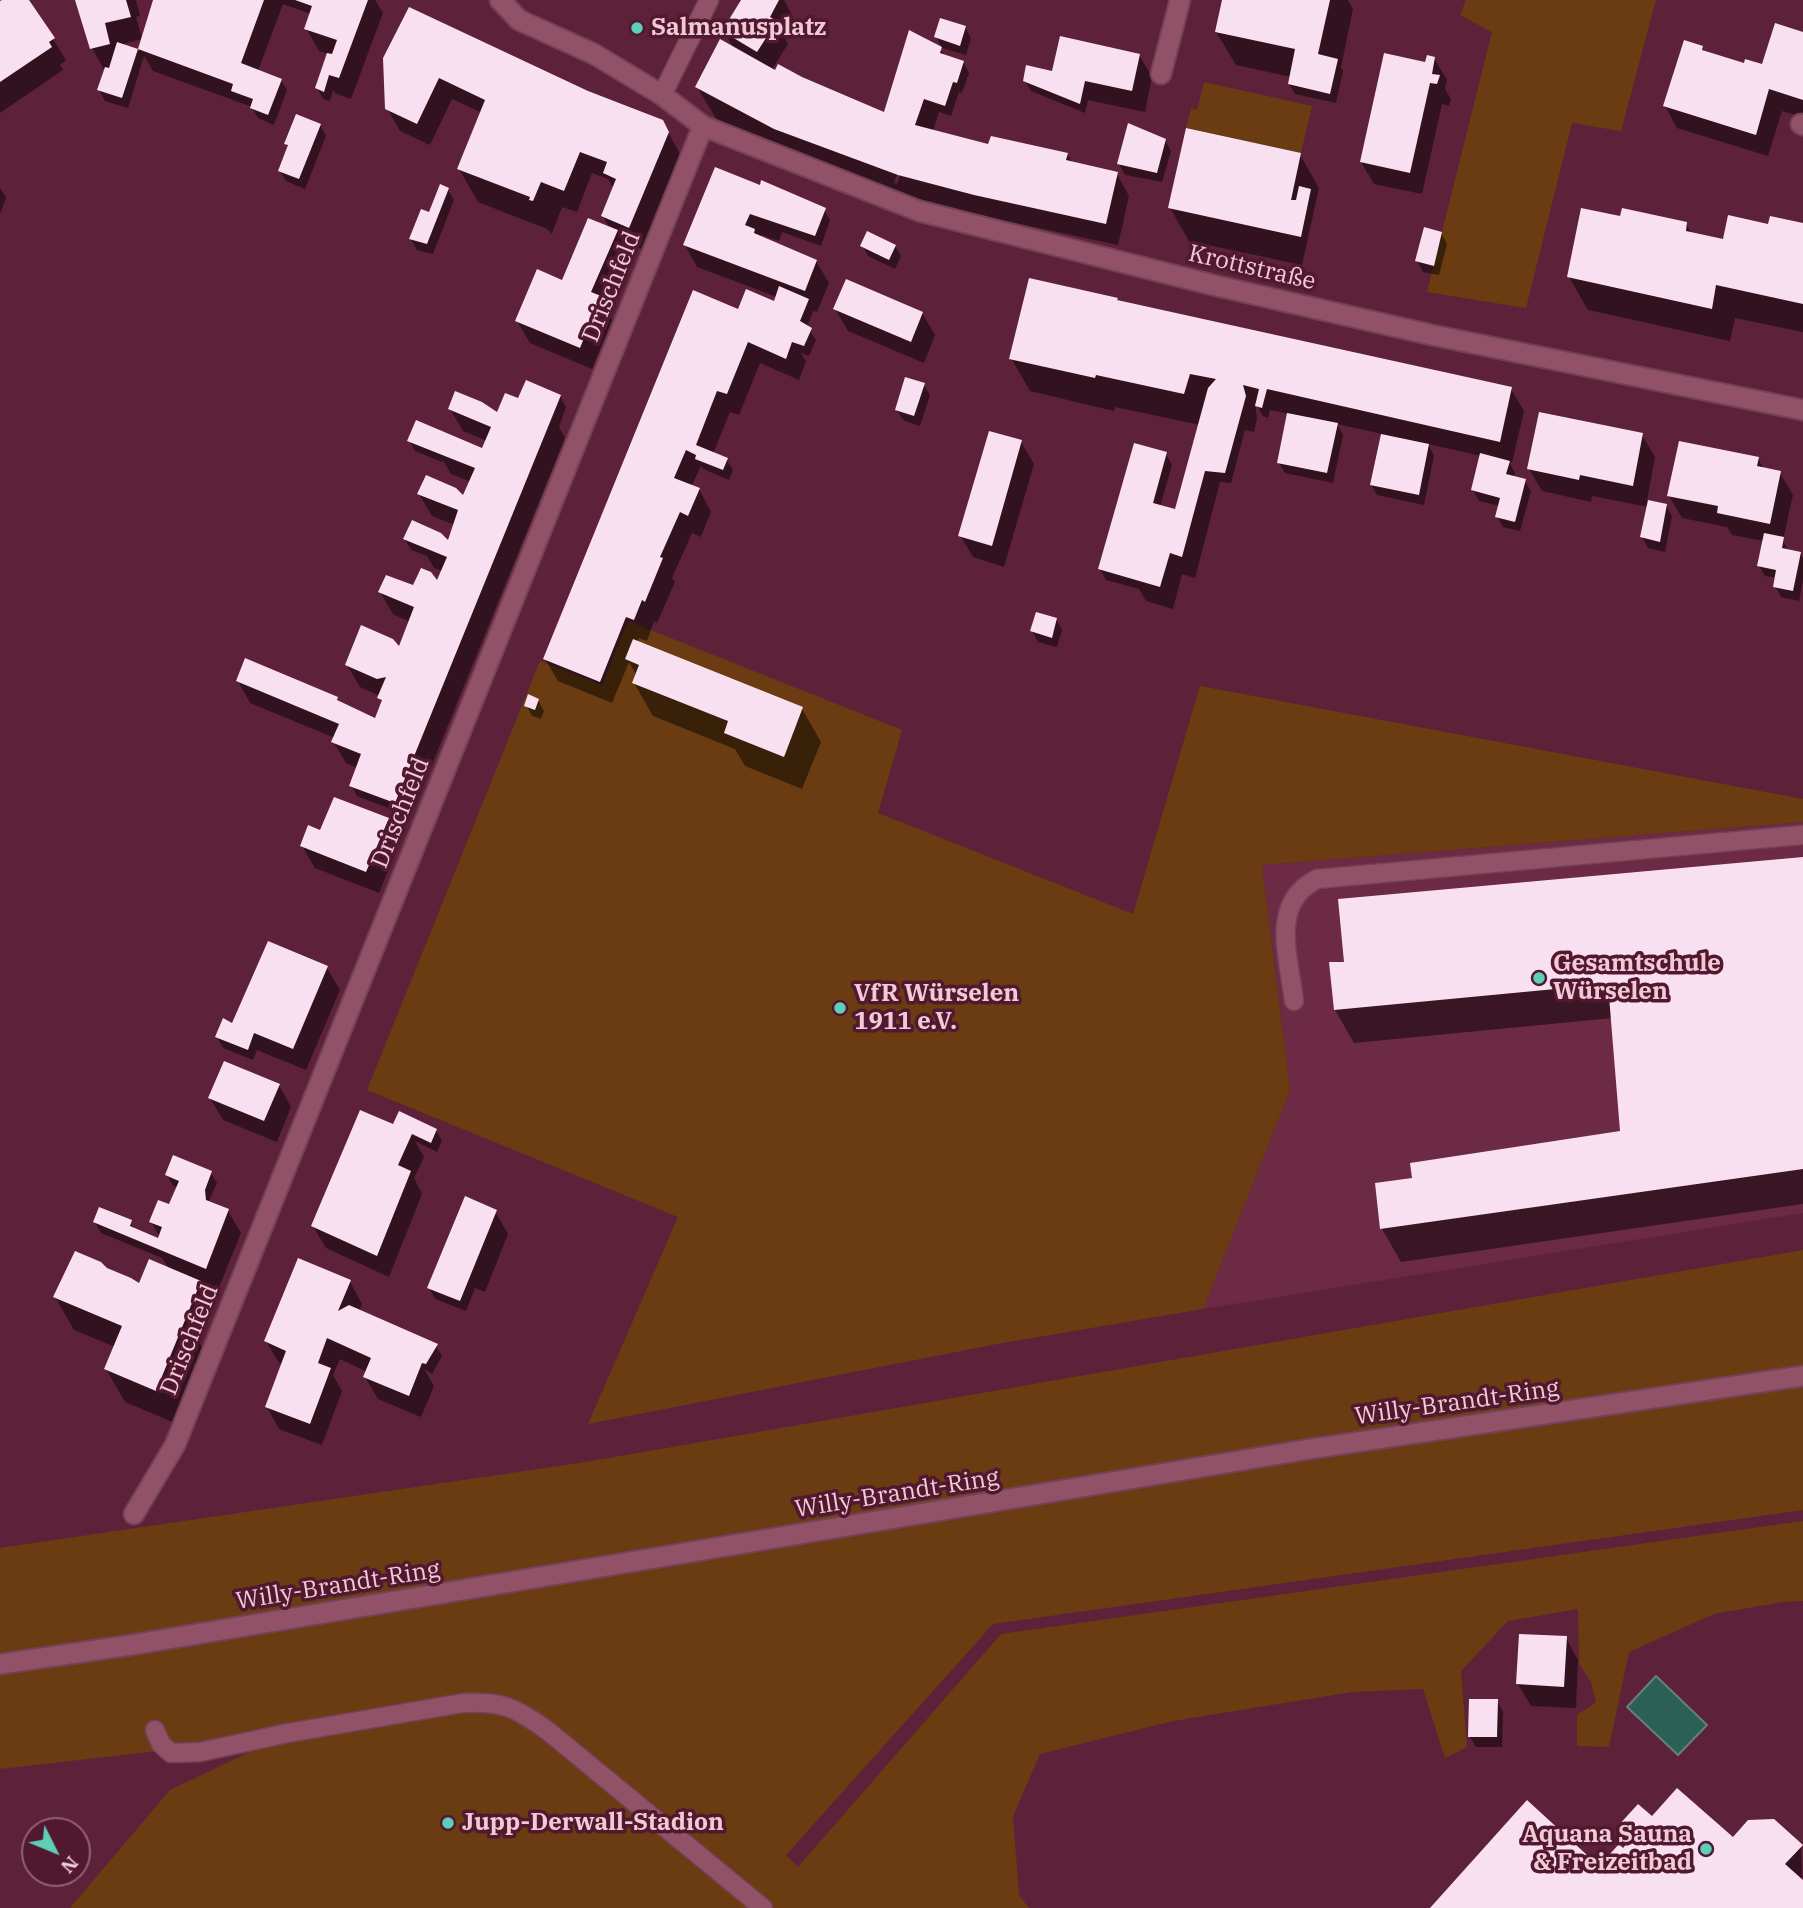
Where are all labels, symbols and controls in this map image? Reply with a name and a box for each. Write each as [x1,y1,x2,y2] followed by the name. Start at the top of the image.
[651,14,826,42] place label: Salmanusplatz
[629,20,645,36] marker: Salmanusplatz
[577,227,647,347] street label: Drischfeld
[1186,239,1318,297] street label: Krottstraße
[366,753,436,873] street label: Drischfeld
[1553,950,1721,1006] place label: Gesamtschule Würselen
[1531,970,1547,986] marker: Gesamtschule Würselen
[854,980,1019,1036] place label: VfR Würselen 1911 e.V.
[832,1000,848,1016] marker: VfR Würselen 1911 e.V.
[155,1280,225,1400] street label: Drischfeld
[1353,1374,1561,1432] street label: Willy-Brandt-Ring
[793,1464,1001,1524] street label: Willy-Brandt-Ring
[234,1556,442,1616] street label: Willy-Brandt-Ring
[462,1809,724,1837] place label: Jupp-Derwall-Stadion
[440,1815,456,1831] marker: Jupp-Derwall-Stadion
[21,1817,91,1887] north arrow
[1522,1821,1692,1877] place label: Aquana Sauna & Freizeitbad
[1698,1841,1714,1857] marker: Aquana Sauna & Freizeitbad
[56,1851,84,1879] text: N

